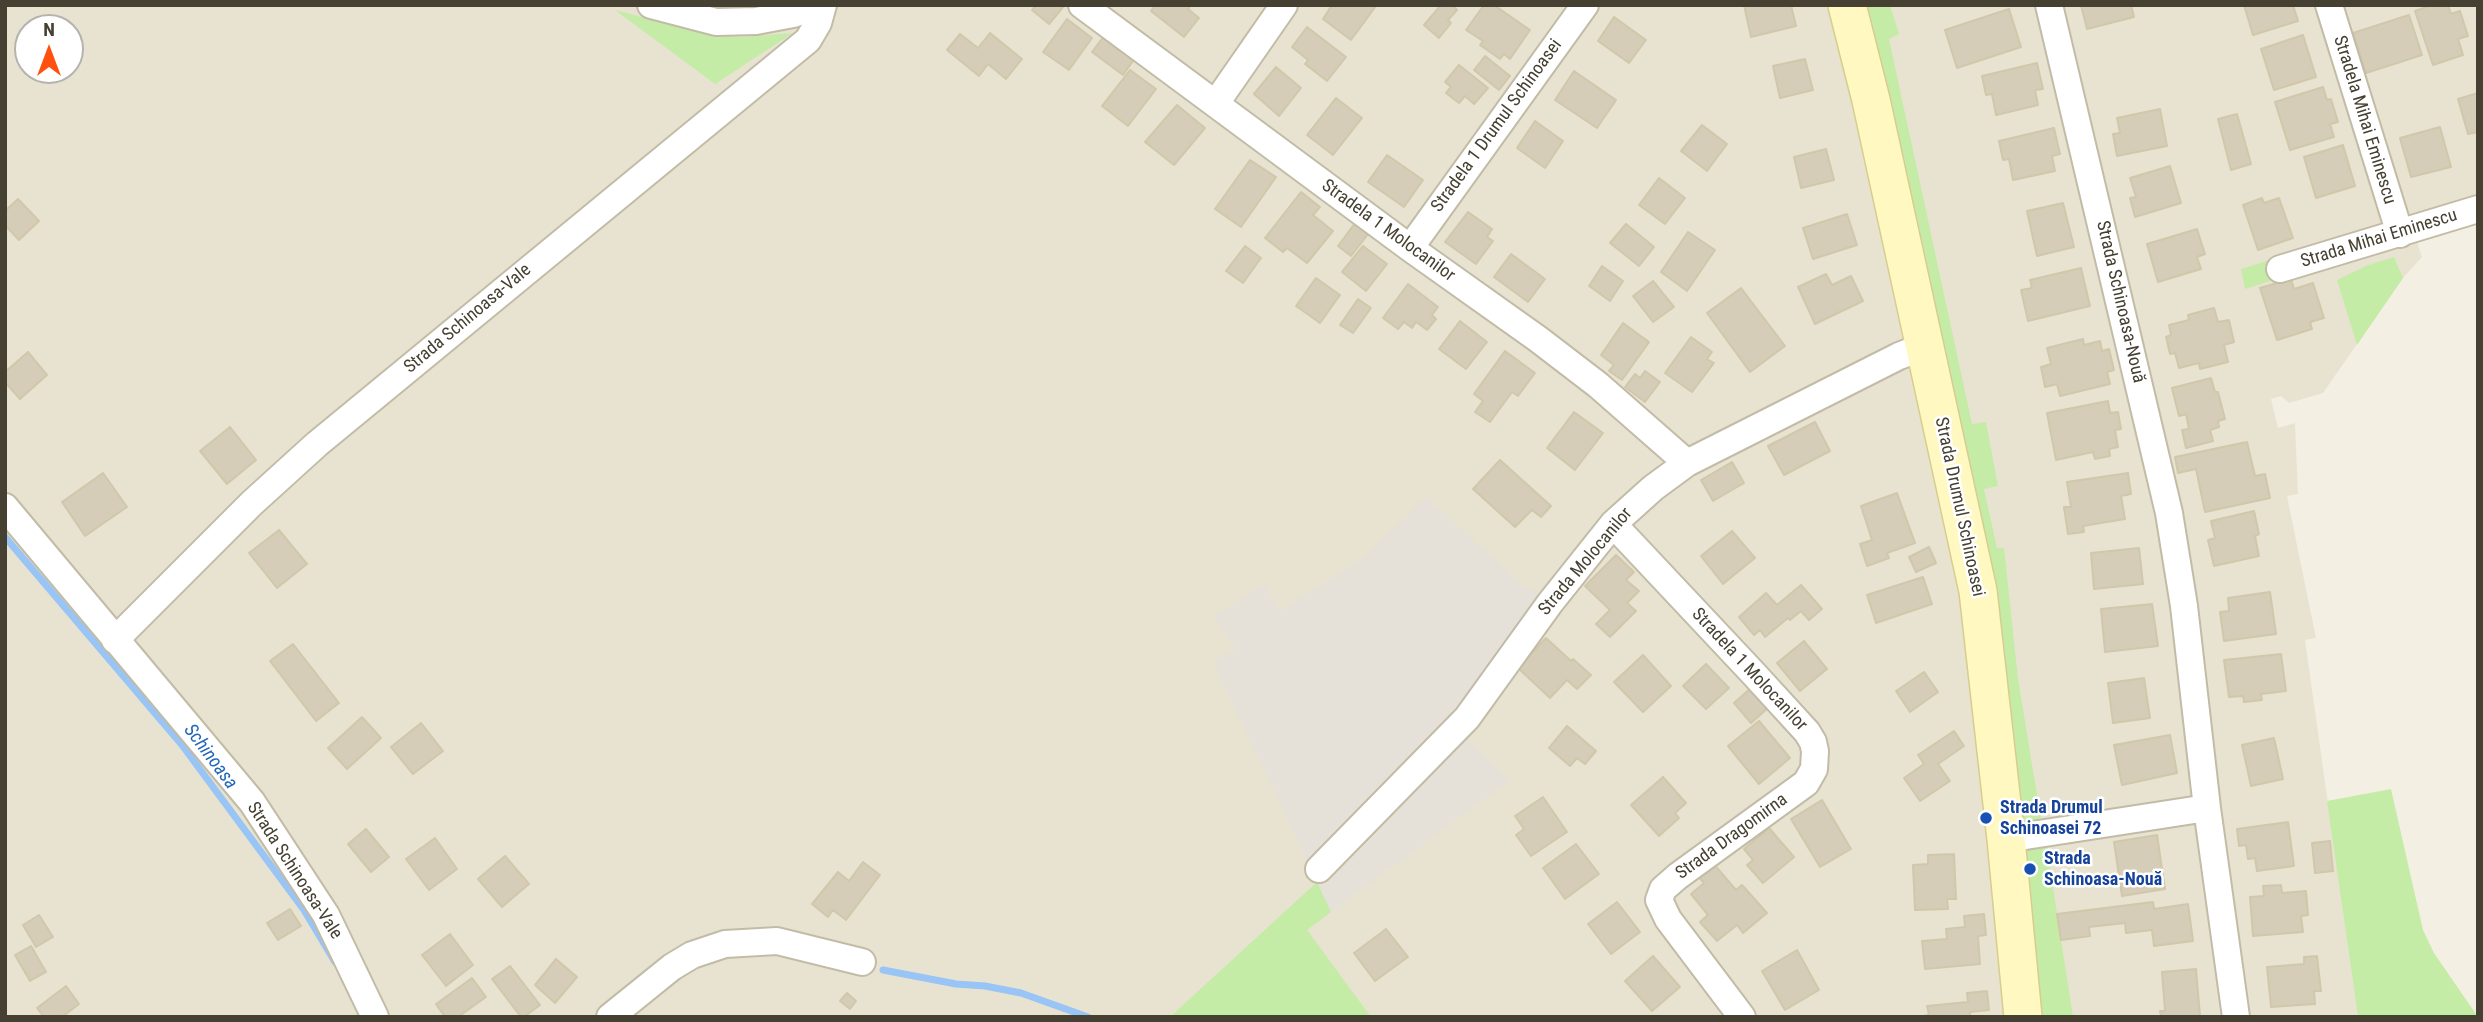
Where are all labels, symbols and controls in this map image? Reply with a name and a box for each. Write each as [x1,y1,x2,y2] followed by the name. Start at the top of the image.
[14,14,84,84] north arrow
[43,18,55,41] text: N
[2328,33,2400,207] street label: Stradela Mihai Eminescu
[1427,35,1567,217] street label: Stradela 1 Drumul Schinoasei
[1317,175,1459,287] street label: Stradela 1 Molocanilor
[2298,205,2460,273] street label: Strada Mihai Eminescu
[2091,219,2149,385] street label: Strada Schinoasa-Nouă
[400,260,536,378] street label: Strada Schinoasa-Vale
[1929,415,1989,599] street label: Strada Drumul Schinoasei
[1535,504,1637,620] street label: Strada Molocanilor
[1687,604,1811,736] street label: Stradela 1 Molocanilor
[178,720,242,794] water label: Schinoasa
[1672,789,1792,885] street label: Strada Dragomirna
[2000,797,2103,840] place label: Strada Drumul Schinoasei 72
[242,798,346,944] street label: Strada Schinoasa-Vale
[1978,810,1994,826] marker: Strada Drumul Schinoasei 72
[2044,848,2162,890] place label: Strada Schinoasa-Nouă
[2022,861,2038,877] marker: Strada Schinoasa-Nouă

